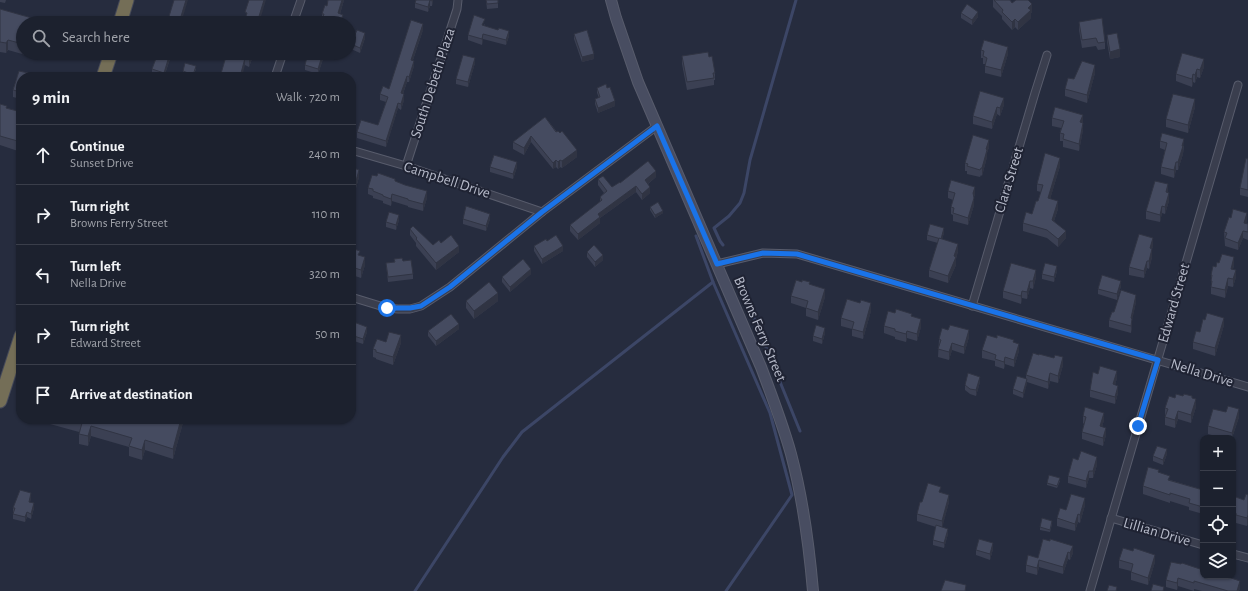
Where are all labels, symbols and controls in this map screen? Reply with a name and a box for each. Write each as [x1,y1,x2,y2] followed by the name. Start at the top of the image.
[16,16,356,60] search box
[408,26,458,140] street label: South Debeth Plaza
[30,27,52,49] icon: search
[62,30,130,45] text: Search here
[32,89,70,106] text: 9 min
[276,91,340,104] text: Walk · 720 m
[70,139,125,154] text: Continue
[32,144,54,166] icon: ahead
[992,145,1026,215] street label: Clara Street
[308,148,340,161] text: 240 m
[70,157,133,170] text: Sunset Drive
[402,159,492,201] street label: Campbell Drive
[70,199,129,214] text: Turn right
[32,204,54,226] icon: right
[312,208,340,221] text: 110 m
[70,217,168,230] text: Browns Ferry Street
[70,259,121,274] text: Turn left
[1156,261,1193,344] street label: Edward Street
[32,264,54,286] icon: left
[309,268,340,281] text: 320 m
[731,274,789,384] street label: Browns Ferry Street
[70,277,126,290] text: Nella Drive
[378,299,396,317] route start
[70,319,129,334] text: Turn right
[32,324,54,346] icon: right
[315,328,340,341] text: 50 m
[70,337,141,350] text: Edward Street
[1169,356,1235,390] street label: Nella Drive
[32,384,54,406] icon: arrive
[70,387,193,402] text: Arrive at destination
[1129,417,1147,435] route end
[1200,435,1236,579] map controls
[1200,435,1236,471] button: +
[1200,471,1236,507] button: −
[1200,507,1236,543] button: locate
[1122,515,1192,549] street label: Lillian Drive
[1200,543,1236,579] button: layers

